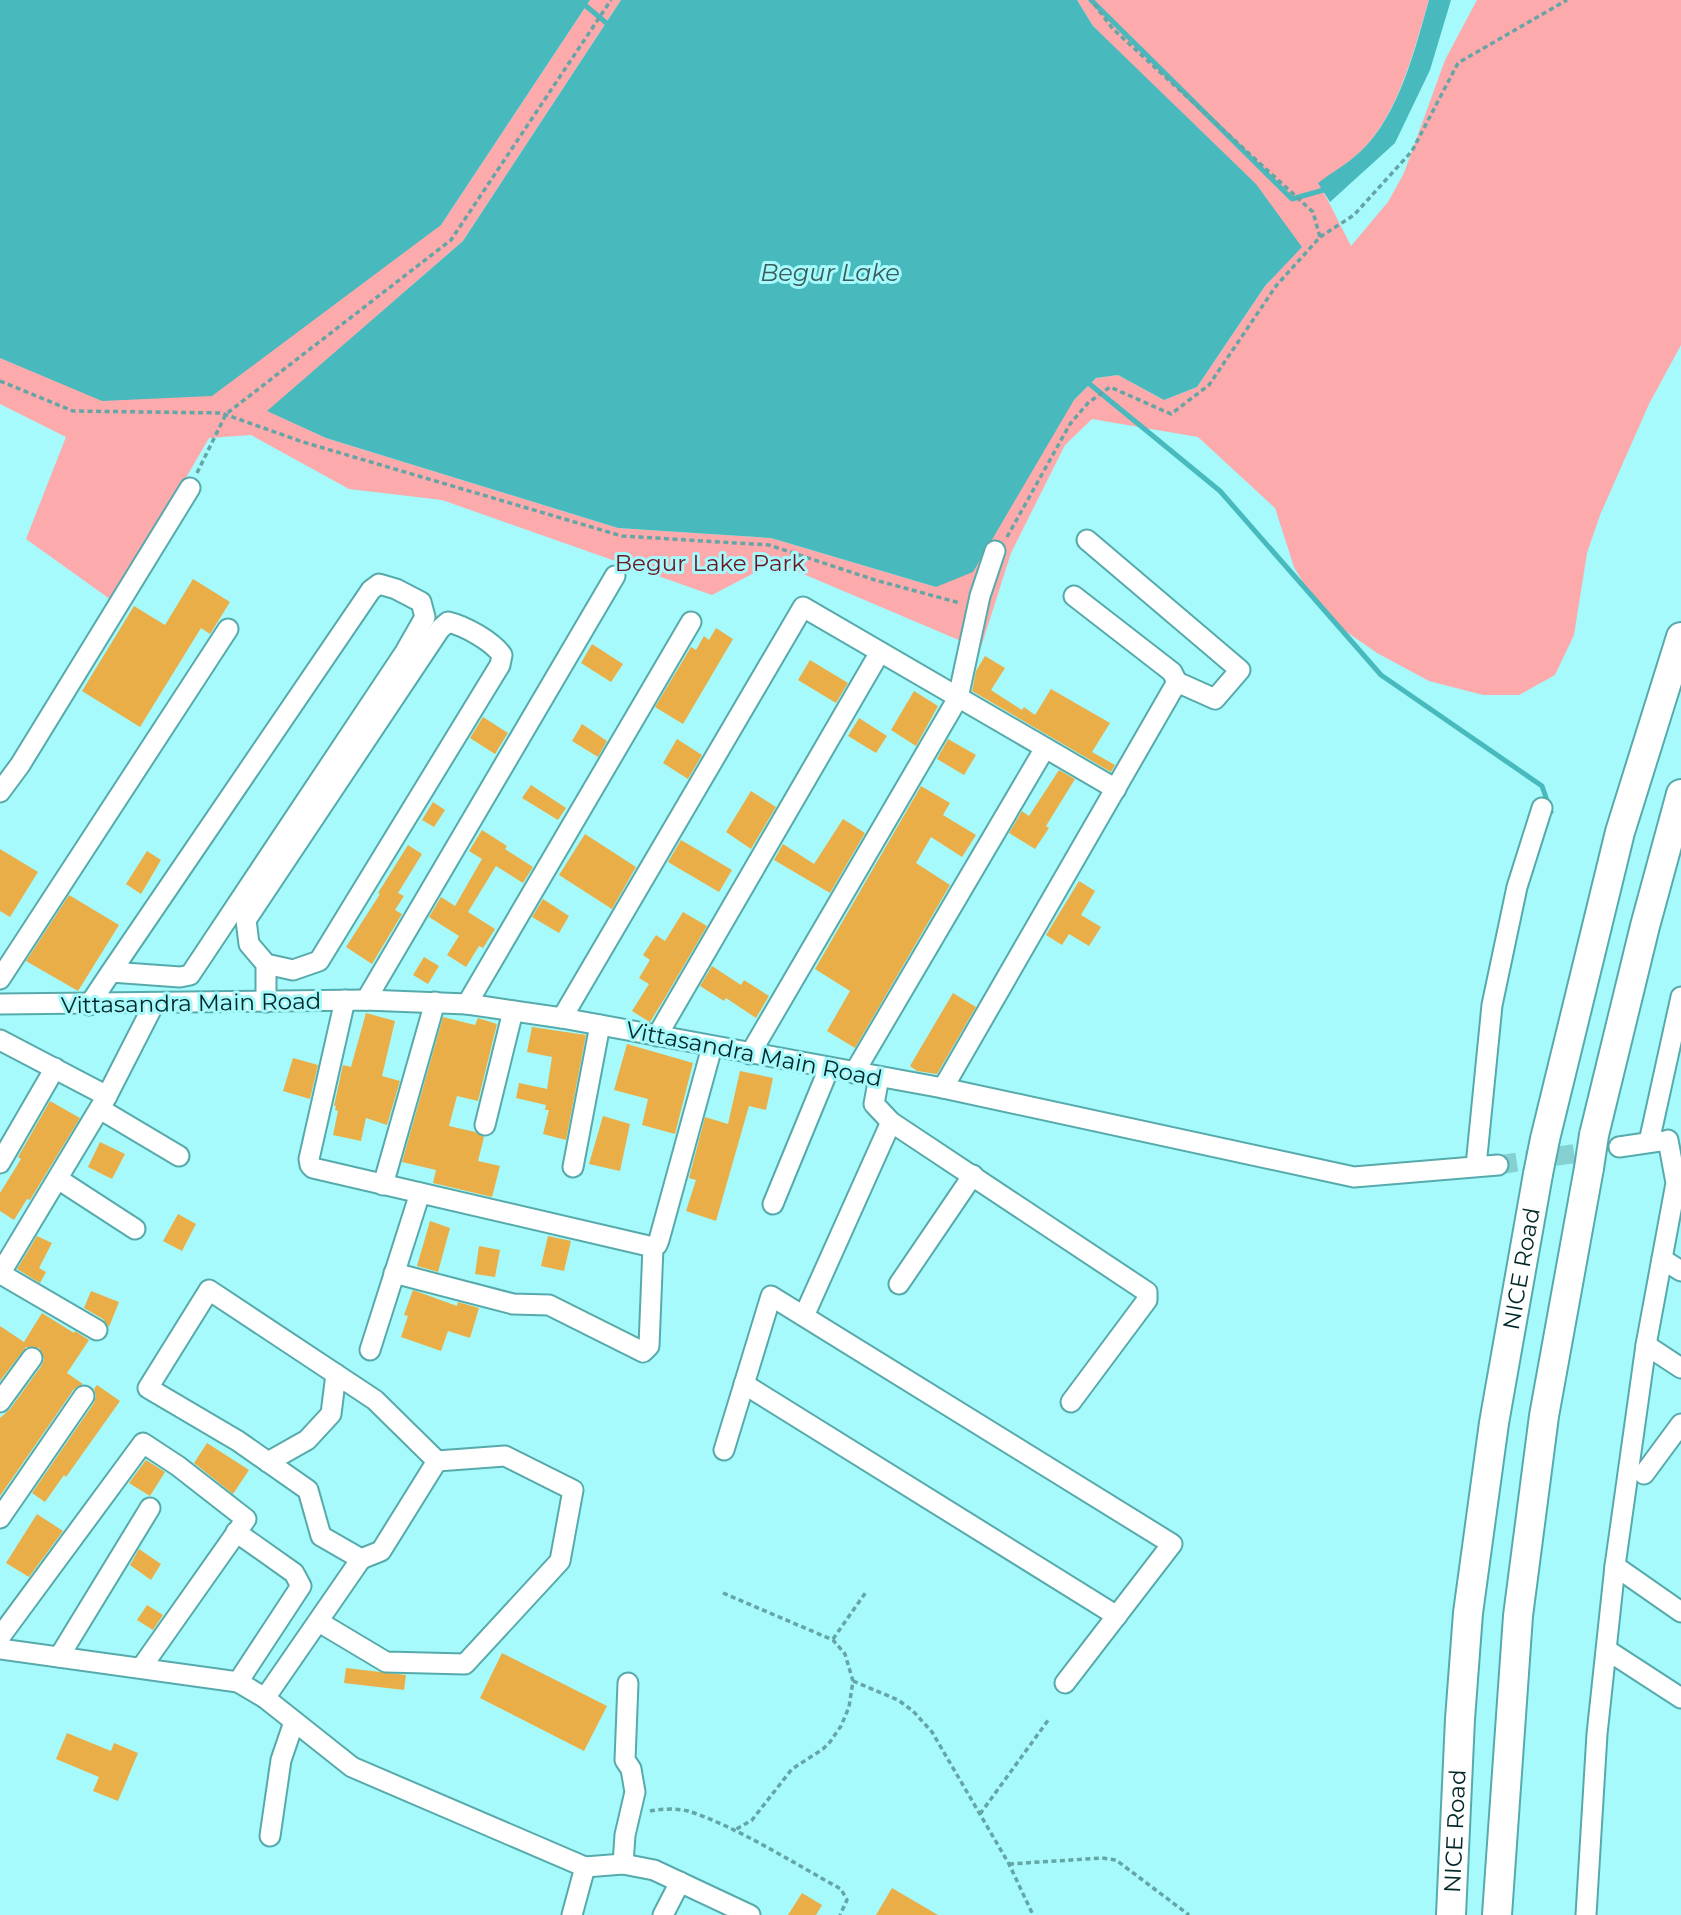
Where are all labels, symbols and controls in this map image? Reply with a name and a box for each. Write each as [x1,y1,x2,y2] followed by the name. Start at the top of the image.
[760,258,900,287] water label: Begur Lake
[615,549,806,577] park label: Begur Lake Park
[61,987,321,1019] street label: Vittasandra Main Road
[624,1015,884,1093] street label: Vittasandra Main Road
[1497,1205,1546,1332] street label: NICE Road
[1438,1769,1472,1893] street label: NICE Road

